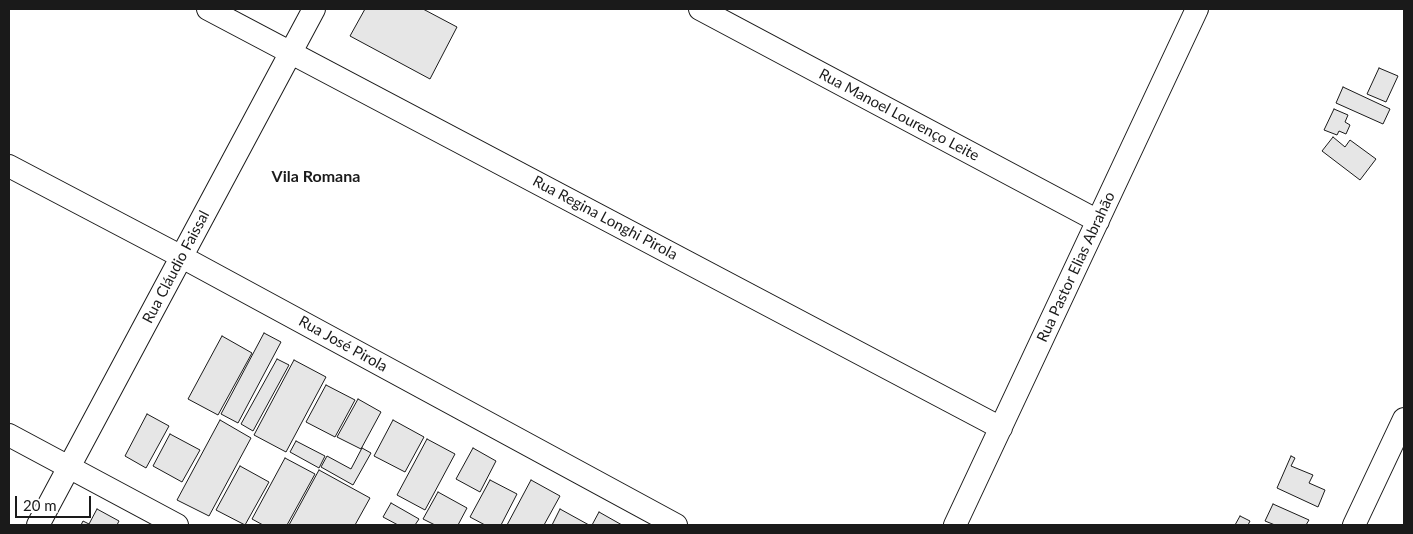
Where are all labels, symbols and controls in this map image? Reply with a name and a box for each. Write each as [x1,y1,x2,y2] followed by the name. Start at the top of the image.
[816,65,982,165] street label: Rua Manoel Lourenço Leite
[272,167,360,187] district label: Vila Romana
[529,172,681,264] street label: Rua Regina Longhi Pirola
[1033,189,1119,345] street label: Rua Pastor Elias Abrahão
[139,208,213,326] street label: Rua Cláudio Faissal
[295,312,391,376] street label: Rua José Pirola
[18,486,94,518] scale bar
[23,496,57,514] text: 20 m

